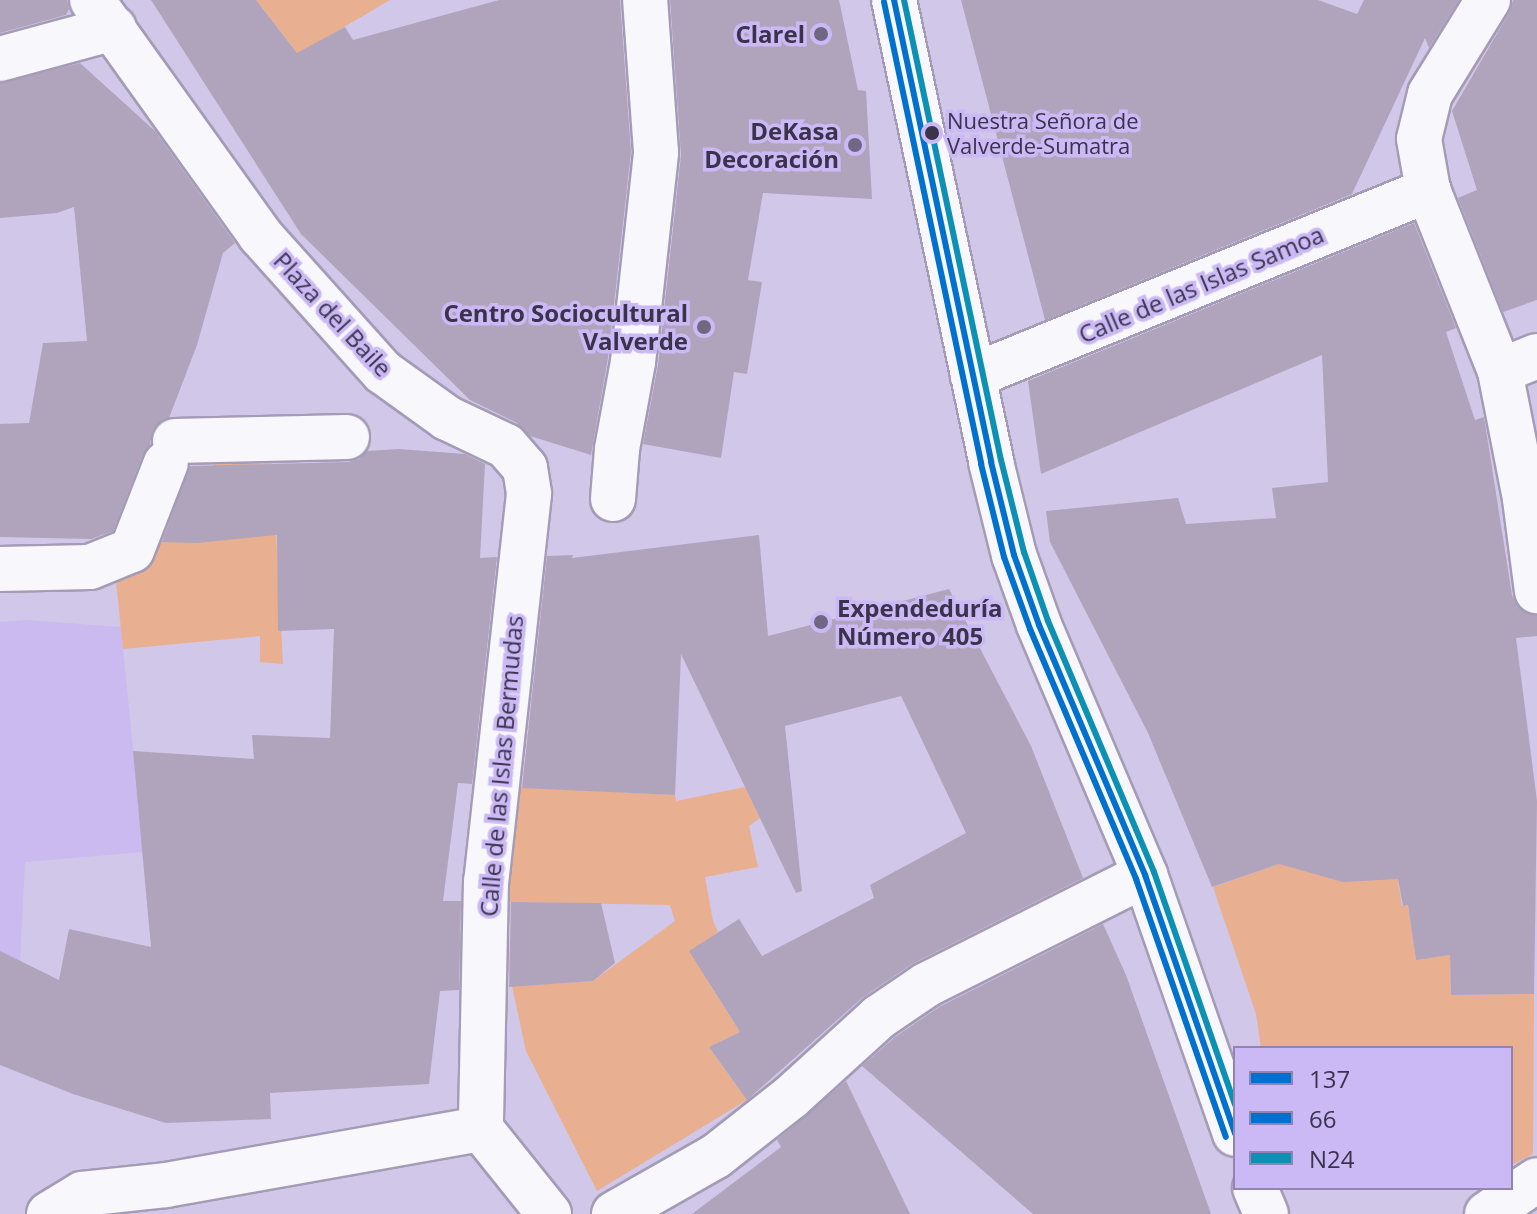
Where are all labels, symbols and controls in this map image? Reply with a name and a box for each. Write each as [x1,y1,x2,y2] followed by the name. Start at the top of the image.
[735,20,805,48] place label: Clarel
[812,25,830,43] marker: Clarel
[947,107,1139,158] place label: Nuestra Señora de Valverde-Sumatra
[704,117,839,173] place label: DeKasa Decoración
[924,125,940,141] marker: Nuestra Señora de Valverde-Sumatra
[846,136,864,154] marker: DeKasa Decoración
[1074,219,1328,349] street label: Calle de las Islas Samoa
[268,246,398,382] street label: Plaza del Baile
[443,299,688,355] place label: Centro Sociocultural Valverde
[695,318,713,336] marker: Centro Sociocultural Valverde
[837,594,1003,650] place label: Expendeduría Número 405
[812,613,830,631] marker: Expendeduría Número 405
[473,614,529,918] street label: Calle de las Islas Bermudas
[1233,1046,1513,1190] legend
[1309,1062,1350,1095] text: 137
[1309,1102,1336,1135] text: 66
[1309,1142,1355,1175] text: N24

